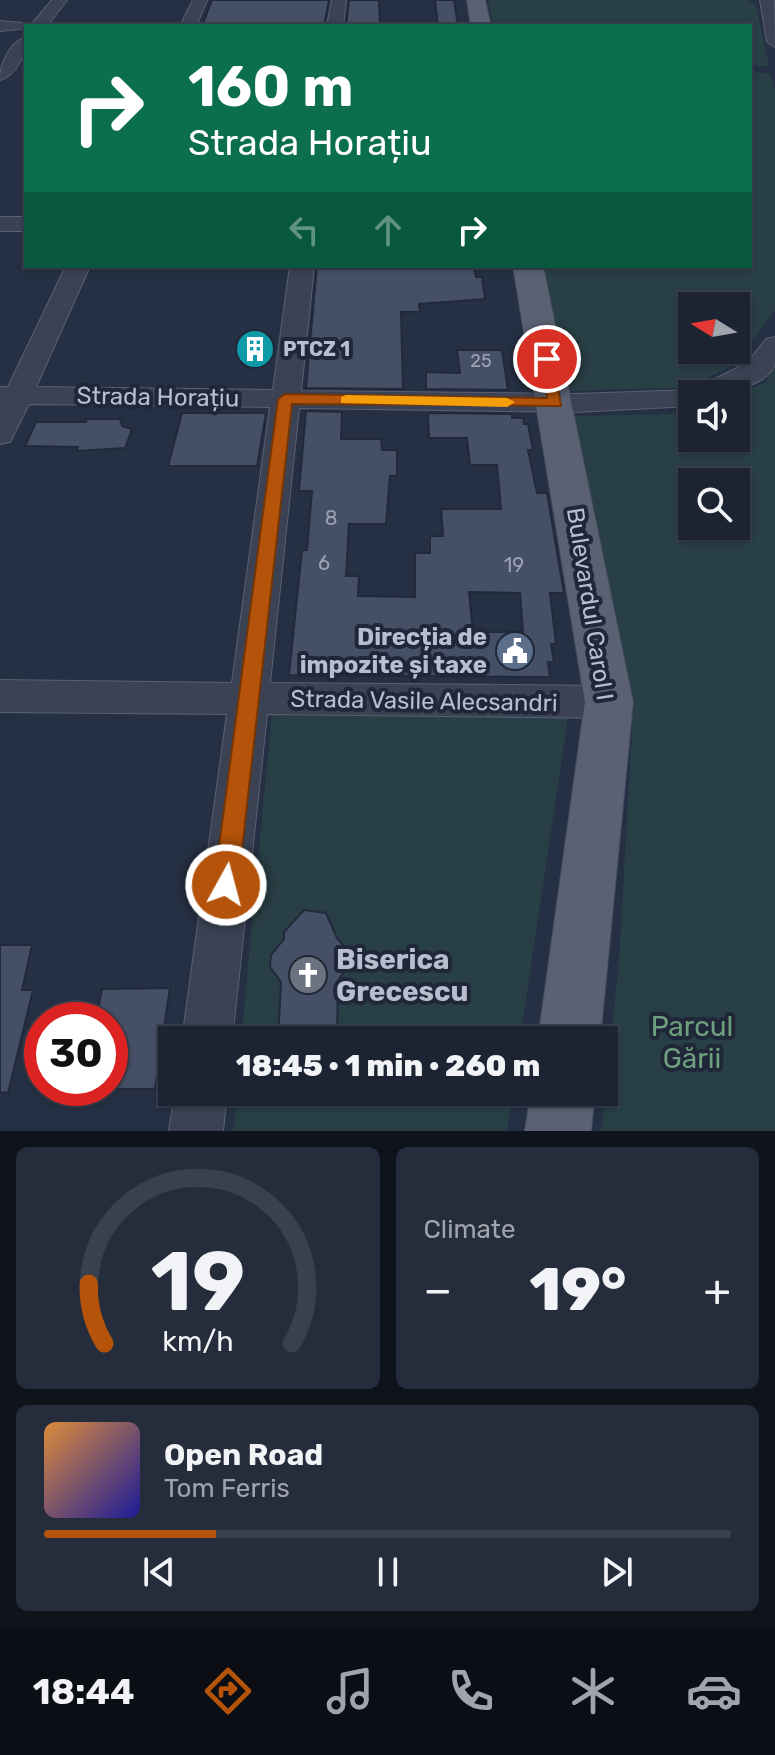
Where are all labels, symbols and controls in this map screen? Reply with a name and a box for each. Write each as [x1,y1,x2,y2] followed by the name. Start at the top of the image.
[188,54,354,120] text: 160 m
[56,56,160,160] icon: right
[188,121,432,164] text: Strada Horațiu
[282,208,326,252] icon: left
[366,208,410,252] icon: ahead
[450,208,494,252] icon: right
[678,292,750,364] north arrow
[678,292,750,540] map controls
[513,325,581,393] pin
[234,328,276,370] building icon: PTCZ 1
[283,337,350,361] place label: PTCZ 1
[525,337,569,381] icon: arrive
[470,350,492,372] house number: 25
[678,380,750,452] button: sound
[77,382,239,412] street label: Strada Horațiu
[678,468,750,540] button: search
[325,506,337,530] house number: 8
[561,506,619,702] street label: Bulevardul Carol I
[318,551,330,575] house number: 6
[504,553,524,577] house number: 19
[300,623,487,679] place label: Direcția de impozite și taxe
[494,630,536,672] public building icon: Direcția de impozite și taxe
[290,685,558,717] street label: Strada Vasile Alecsandri
[184,843,268,927] position arrow
[336,943,468,1008] place label: Biserica Grecescu
[287,954,329,996] church icon: Biserica Grecescu
[24,1002,128,1106] speed limit sign: 30
[651,1010,733,1075] park label: Parcul Gării
[236,1048,540,1084] text: 18:45 · 1 min · 260 m
[424,1214,516,1245] text: Climate
[150,1232,245,1331] text: 19
[530,1254,626,1325] text: 19°
[424,1264,452,1316] text: −
[704,1264,731,1316] text: +
[162,1324,233,1358] text: km/h
[164,1437,323,1473] text: Open Road
[164,1473,290,1504] text: Tom Ferris
[137,1550,181,1594] icon: previous
[366,1550,410,1594] icon: pause
[595,1550,639,1594] icon: next
[200,1663,256,1719] icon: directions
[322,1663,378,1719] icon: music
[443,1663,499,1719] icon: phone
[565,1663,621,1719] icon: climate
[686,1663,742,1719] icon: car
[33,1670,135,1713] text: 18:44

